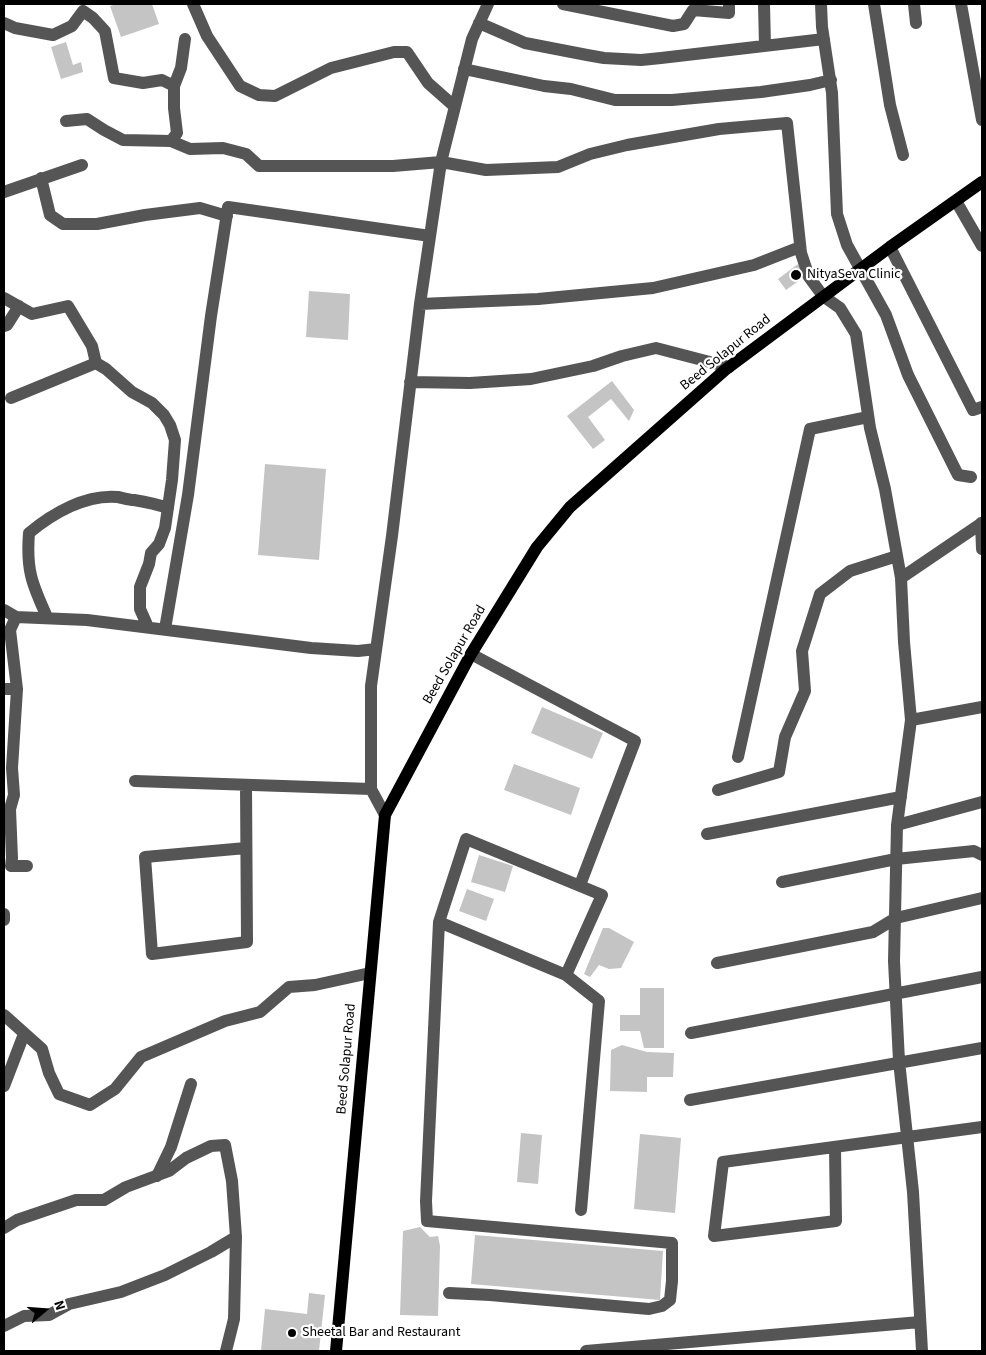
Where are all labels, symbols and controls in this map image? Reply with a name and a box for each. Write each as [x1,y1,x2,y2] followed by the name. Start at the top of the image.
[807,267,901,283] place label: NityaSeva Clinic
[789,268,803,282] marker: NityaSeva Clinic
[677,311,775,395] street label: Beed Solapur Road
[420,603,490,707] street label: Beed Solapur Road
[334,1003,360,1115] street label: Beed Solapur Road
[20,1285,70,1335] north arrow
[48,1298,70,1313] text: N
[302,1325,460,1341] place label: Sheetal Bar and Restaurant
[286,1327,298,1339] marker: Sheetal Bar and Restaurant

